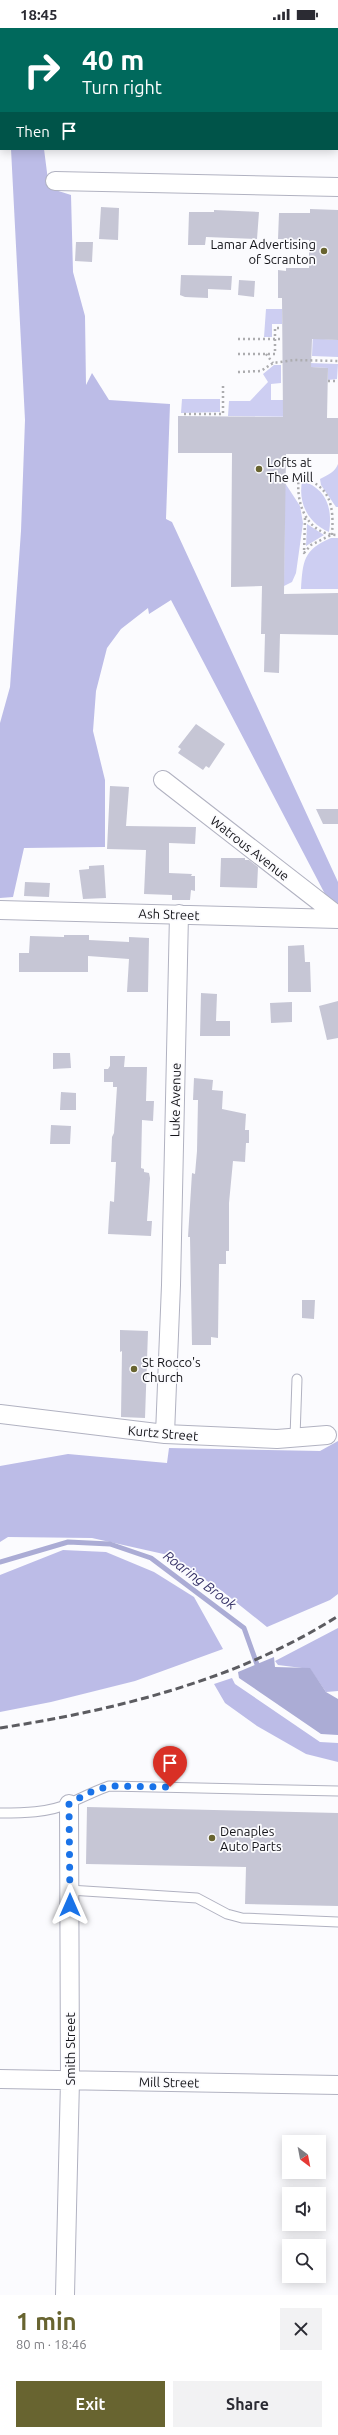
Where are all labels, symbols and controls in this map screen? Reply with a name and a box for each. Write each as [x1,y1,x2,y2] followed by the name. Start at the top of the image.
[20,6,58,23] text: 18:45
[16,44,68,96] icon: right
[82,44,144,75] text: 40 m
[82,77,162,97] text: Turn right
[58,120,80,142] icon: arrive
[16,123,50,140] text: Then
[210,237,316,266] place label: Lamar Advertising of Scranton
[319,246,329,256] marker: Lamar Advertising of Scranton
[267,455,314,484] place label: Lofts at The Mill
[254,464,264,474] marker: Lofts at The Mill
[208,813,292,883] street label: Watrous Avenue
[138,906,200,922] street label: Ash Street
[167,1063,183,1137] street label: Luke Avenue
[142,1355,201,1384] place label: St Rocco's Church
[129,1364,139,1374] marker: St Rocco's Church
[127,1423,199,1443] street label: Kurtz Street
[160,1547,240,1613] water label: Roaring Brook
[153,1746,187,1787] pin
[159,1752,181,1774] icon: arrive
[220,1824,282,1853] place label: Denaples Auto Parts
[207,1833,217,1843] marker: Denaples Auto Parts
[49,1884,91,1926] position arrow
[63,2013,77,2086] street label: Smith Street
[139,2074,199,2090] street label: Mill Street
[282,2135,326,2179] north arrow
[282,2135,326,2283] map controls
[282,2187,326,2231] button: sound
[282,2239,326,2283] button: search
[16,2308,77,2335] text: 1 min
[280,2308,322,2350] button: close
[16,2337,87,2351] text: 80 m · 18:46
[16,2381,165,2427] button: Exit
[173,2381,322,2427] button: Share

